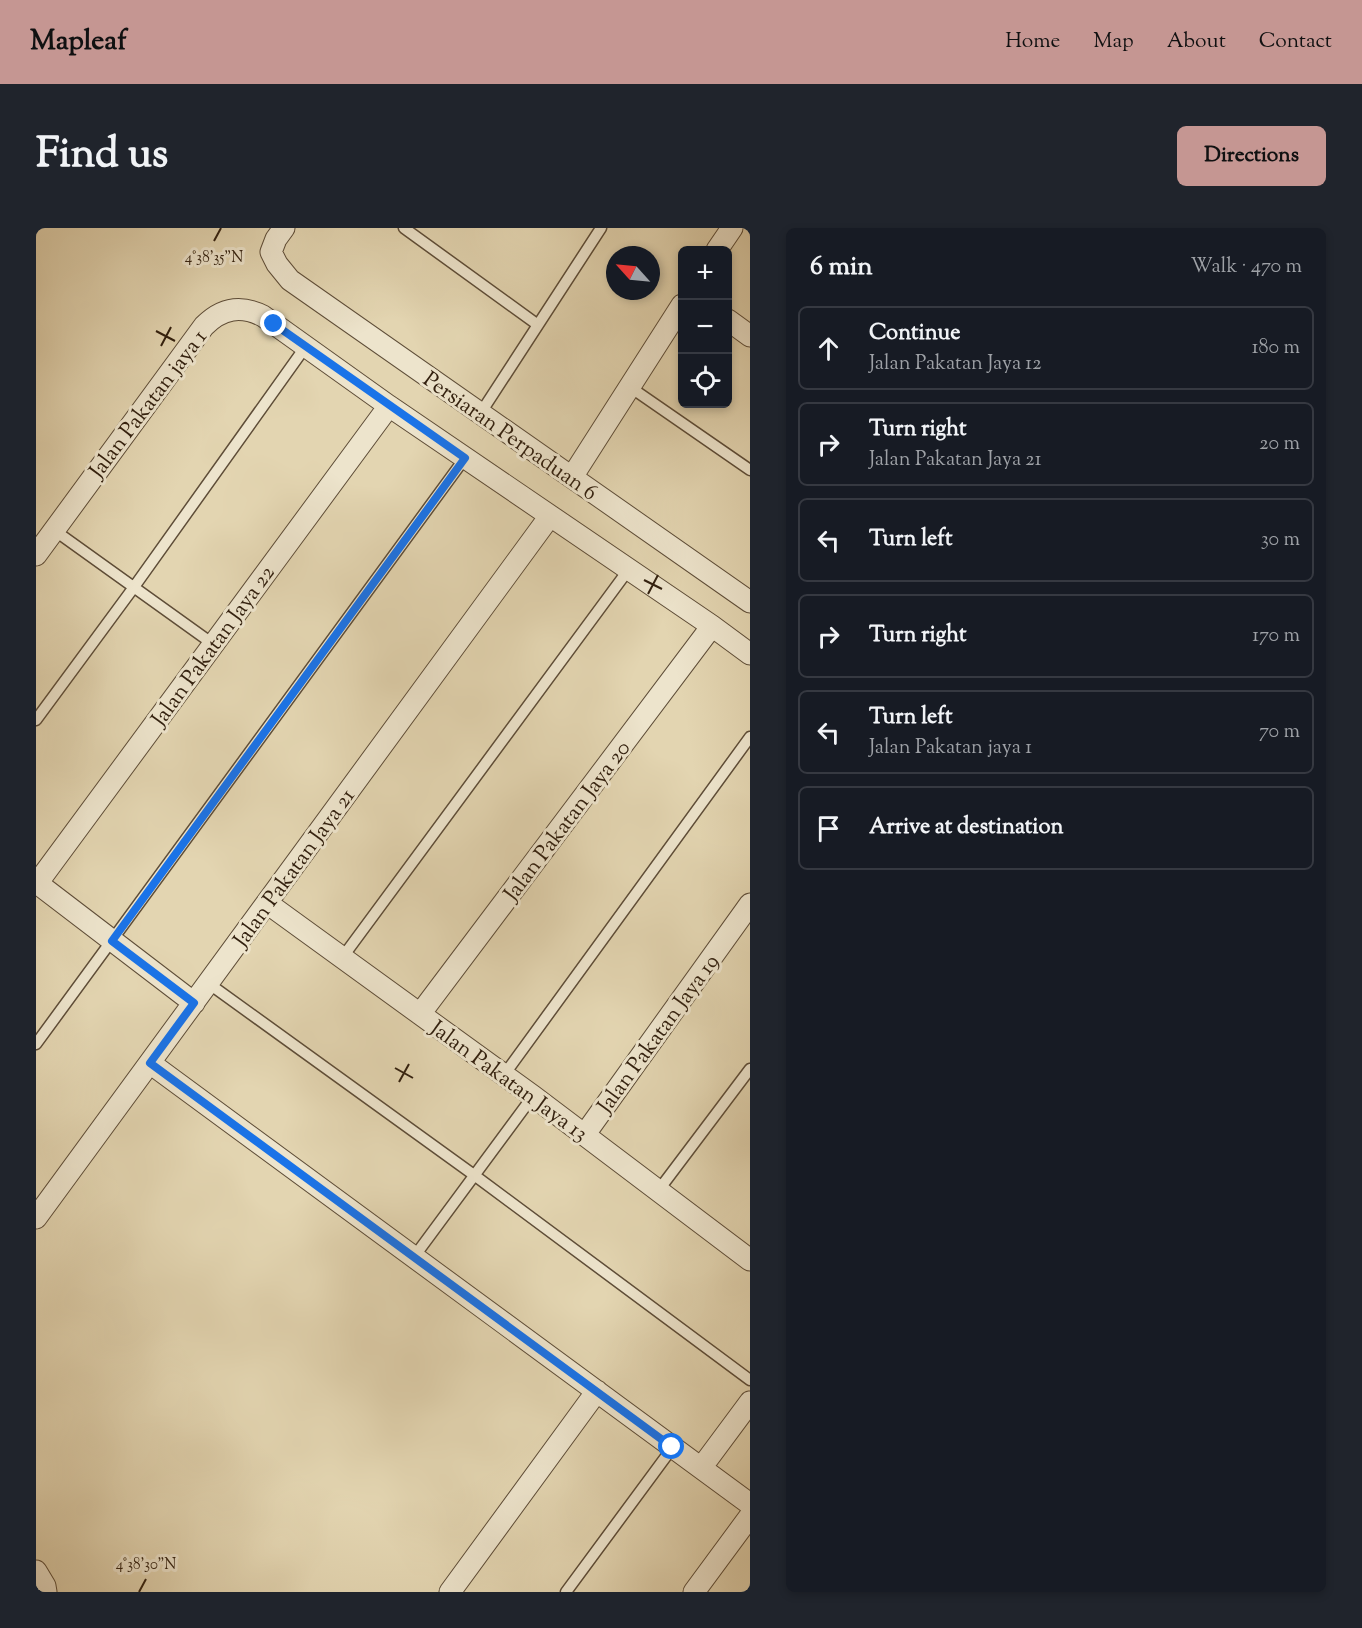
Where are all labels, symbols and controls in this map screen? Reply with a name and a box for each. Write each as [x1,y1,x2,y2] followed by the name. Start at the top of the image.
[30,22,127,62] text: Mapleaf
[1005,27,1060,57] text: Home
[1093,27,1134,57] text: Map
[1167,27,1226,57] text: About
[1259,27,1332,57] text: Contact
[36,126,168,186] text: Find us
[1177,126,1326,186] button: Directions
[606,246,660,300] north arrow
[678,246,732,408] map controls
[678,246,732,300] button: +
[185,248,243,269] text: 4°38'35"N
[810,249,873,286] text: 6 min
[1190,253,1302,282] text: Walk · 470 m
[678,300,732,354] button: −
[260,310,286,336] route end
[869,318,960,350] text: Continue
[82,323,216,487] street label: Jalan Pakatan jaya 1
[812,332,845,365] icon: ahead
[1252,334,1300,363] text: 180 m
[869,350,1042,379] text: Jalan Pakatan Jaya 12
[678,354,732,408] button: locate
[416,365,603,510] street label: Persiaran Perpaduan 6
[869,414,966,446] text: Turn right
[812,428,845,461] icon: right
[1259,430,1300,459] text: 20 m
[869,446,1042,475] text: Jalan Pakatan Jaya 21
[812,524,845,557] icon: left
[869,524,952,556] text: Turn left
[1261,526,1300,555] text: 30 m
[144,559,284,735] street label: Jalan Pakatan Jaya 22
[812,620,845,653] icon: right
[869,620,966,652] text: Turn right
[1252,622,1300,651] text: 170 m
[869,702,952,734] text: Turn left
[812,716,845,749] icon: left
[1259,718,1300,747] text: 70 m
[869,734,1032,763] text: Jalan Pakatan jaya 1
[497,735,640,910] street label: Jalan Pakatan Jaya 20
[226,782,364,956] street label: Jalan Pakatan Jaya 21
[812,812,845,845] icon: arrive
[869,812,1064,844] text: Arrive at destination
[590,949,728,1122] street label: Jalan Pakatan Jaya 19
[422,1014,594,1151] street label: Jalan Pakatan Jaya 13
[658,1433,684,1459] route start
[116,1555,176,1576] text: 4°38'30"N

